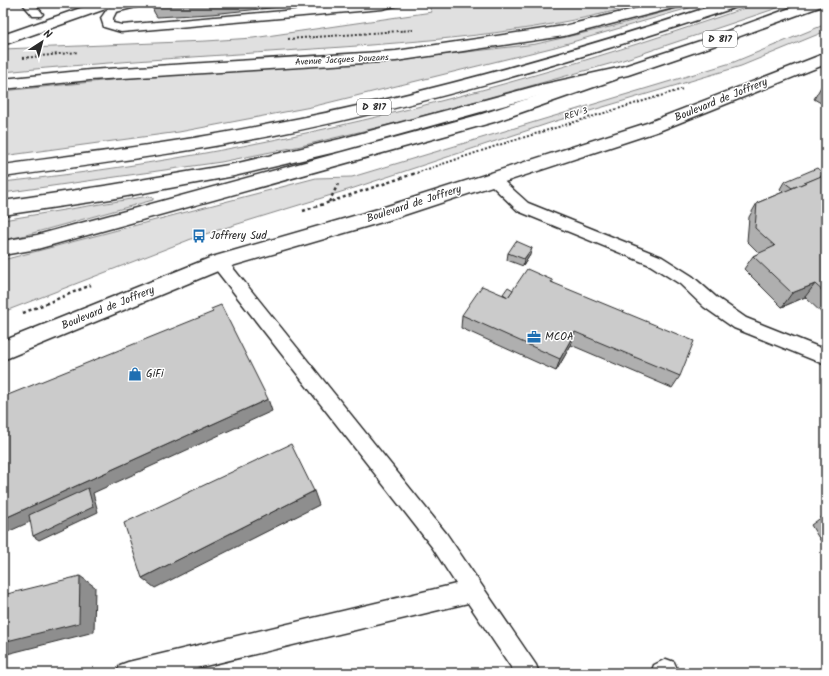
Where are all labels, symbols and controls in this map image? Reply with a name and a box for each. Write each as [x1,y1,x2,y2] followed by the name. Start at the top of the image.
[22,22,62,62] north arrow
[39,25,55,44] text: N
[703,31,737,47] road number: D 817
[295,50,389,70] street label: Avenue Jacques Douzans
[672,73,771,127] street label: Boulevard de Joffrery
[357,99,391,115] road number: D 817
[562,103,590,125] street label: REV 3
[364,180,465,228] street label: Boulevard de Joffrery
[210,227,267,245] place label: Joffrery Sud
[191,228,207,244] bus stop icon: Joffrery Sud
[59,281,158,335] street label: Boulevard de Joffrery
[545,328,574,346] place label: MCOA
[526,329,542,345] office icon: MCOA
[146,365,164,383] place label: GiFi
[127,366,143,382] shop icon: GiFi

